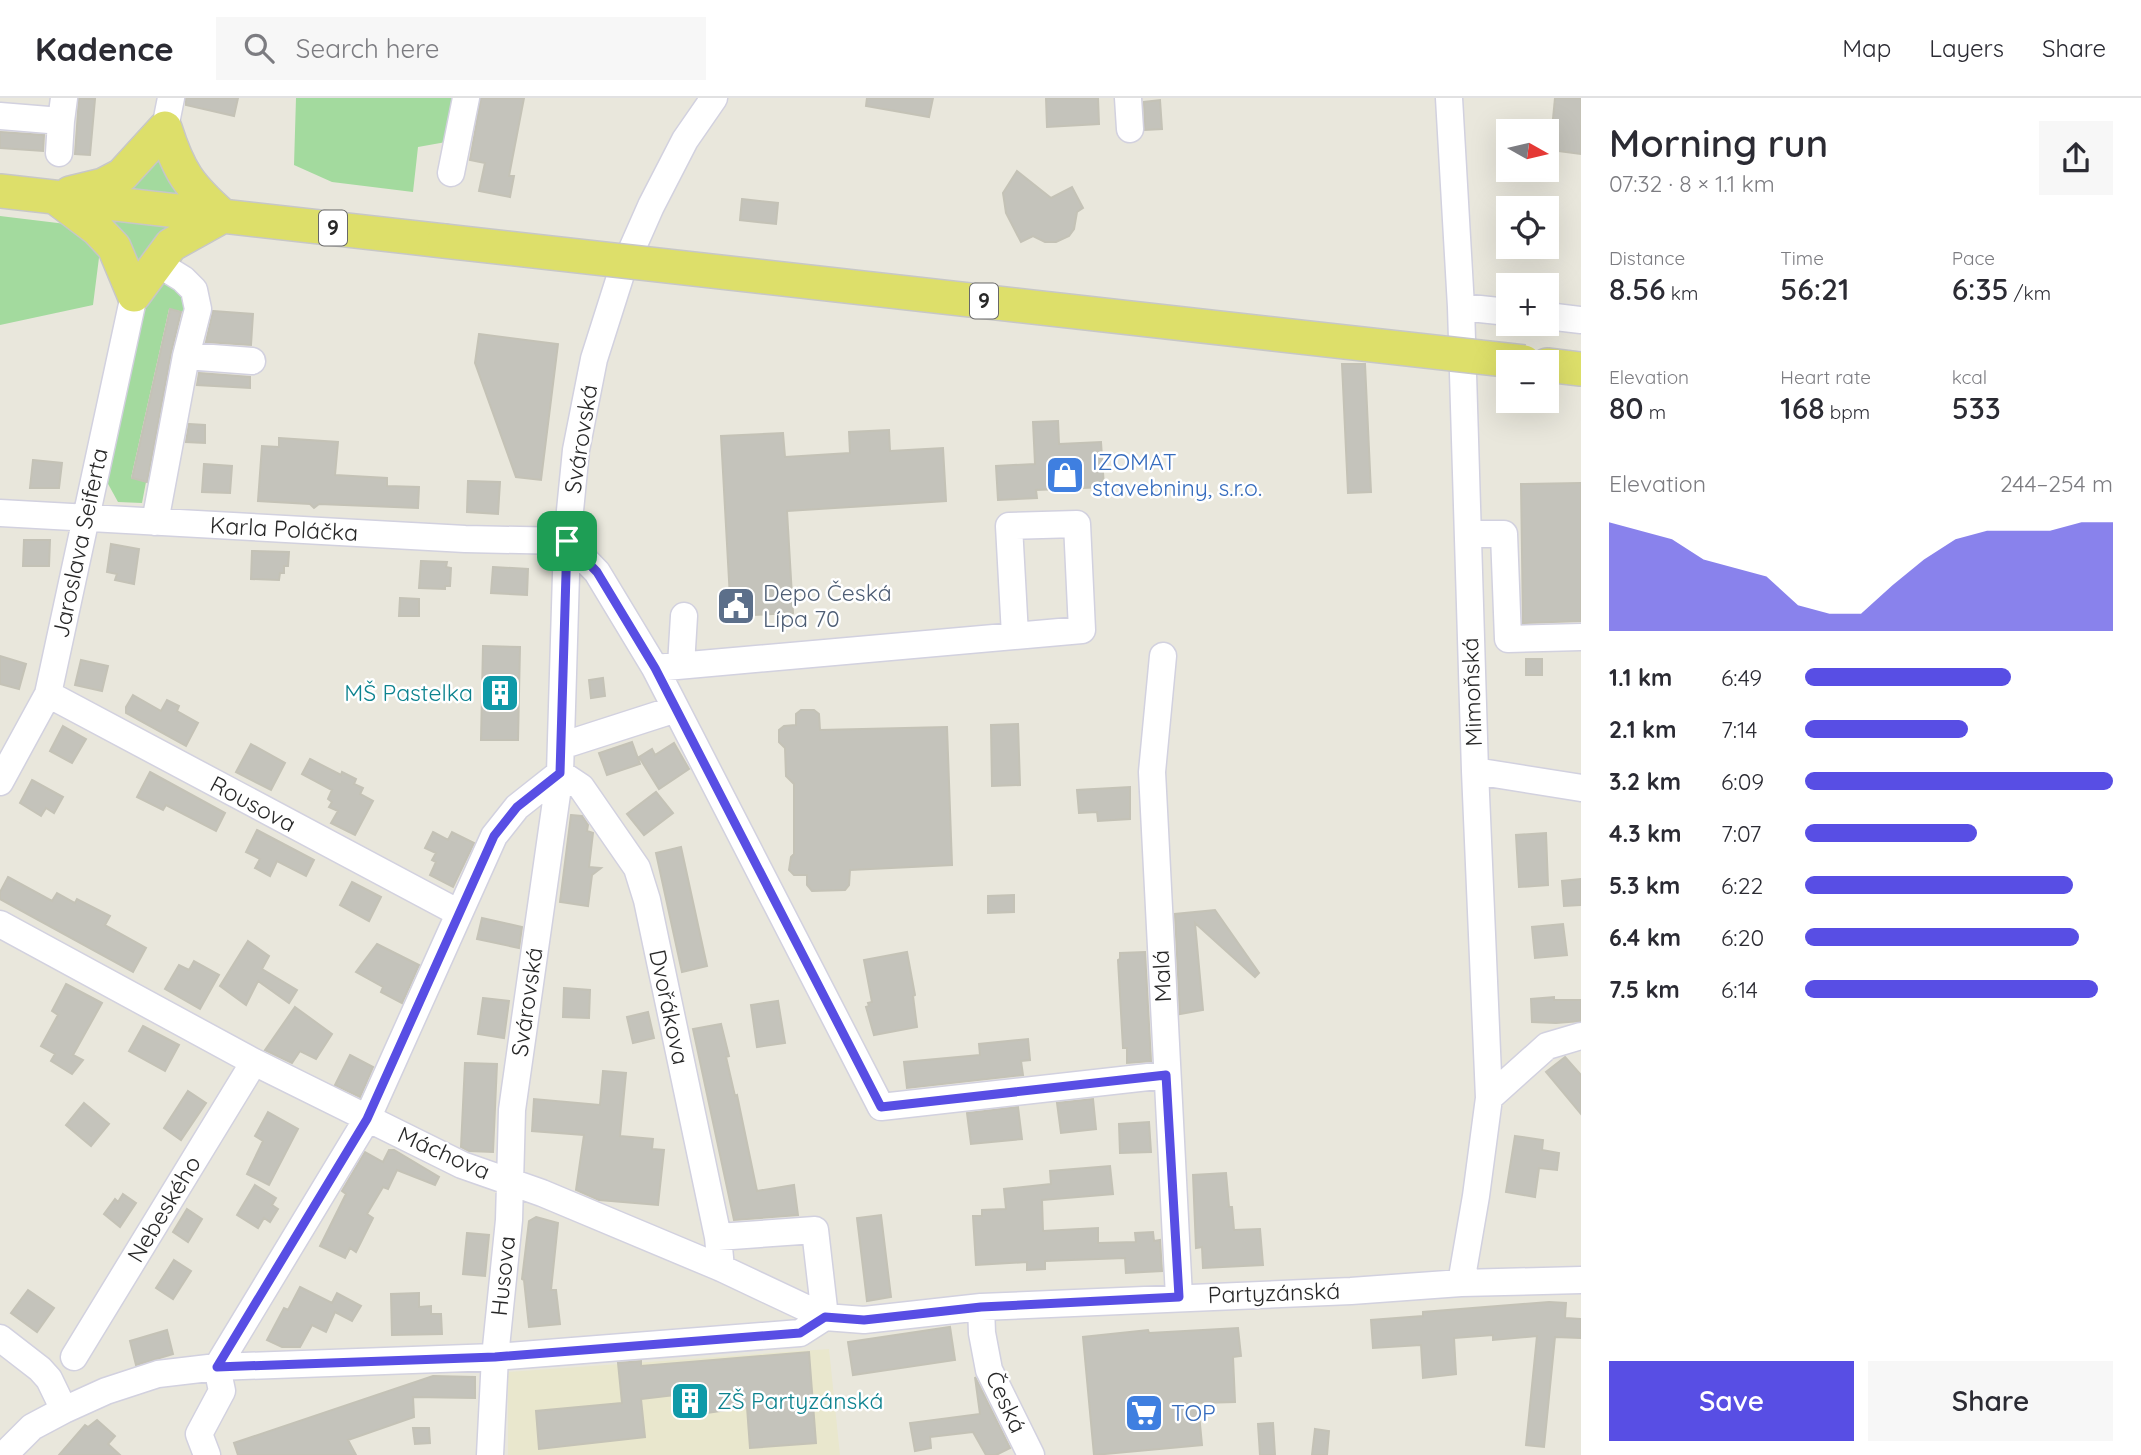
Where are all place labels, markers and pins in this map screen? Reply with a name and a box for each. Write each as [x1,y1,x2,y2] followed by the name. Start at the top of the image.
[1092,447,1262,502] place label: IZOMAT stavebniny, s.r.o.
[1044,454,1086,496] shop icon: IZOMAT stavebniny, s.r.o.
[537,511,597,571] pin
[763,578,892,633] place label: Depo Česká Lípa 70
[715,585,757,627] public building icon: Depo Česká Lípa 70
[479,672,521,714] building icon: MŠ Pastelka
[344,678,473,707] place label: MŠ Pastelka
[669,1380,711,1422] building icon: ZŠ Partyzánská
[717,1386,883,1415] place label: ZŠ Partyzánská
[1123,1392,1165,1434] supermarket icon: TOP
[1171,1398,1216,1427] place label: TOP

